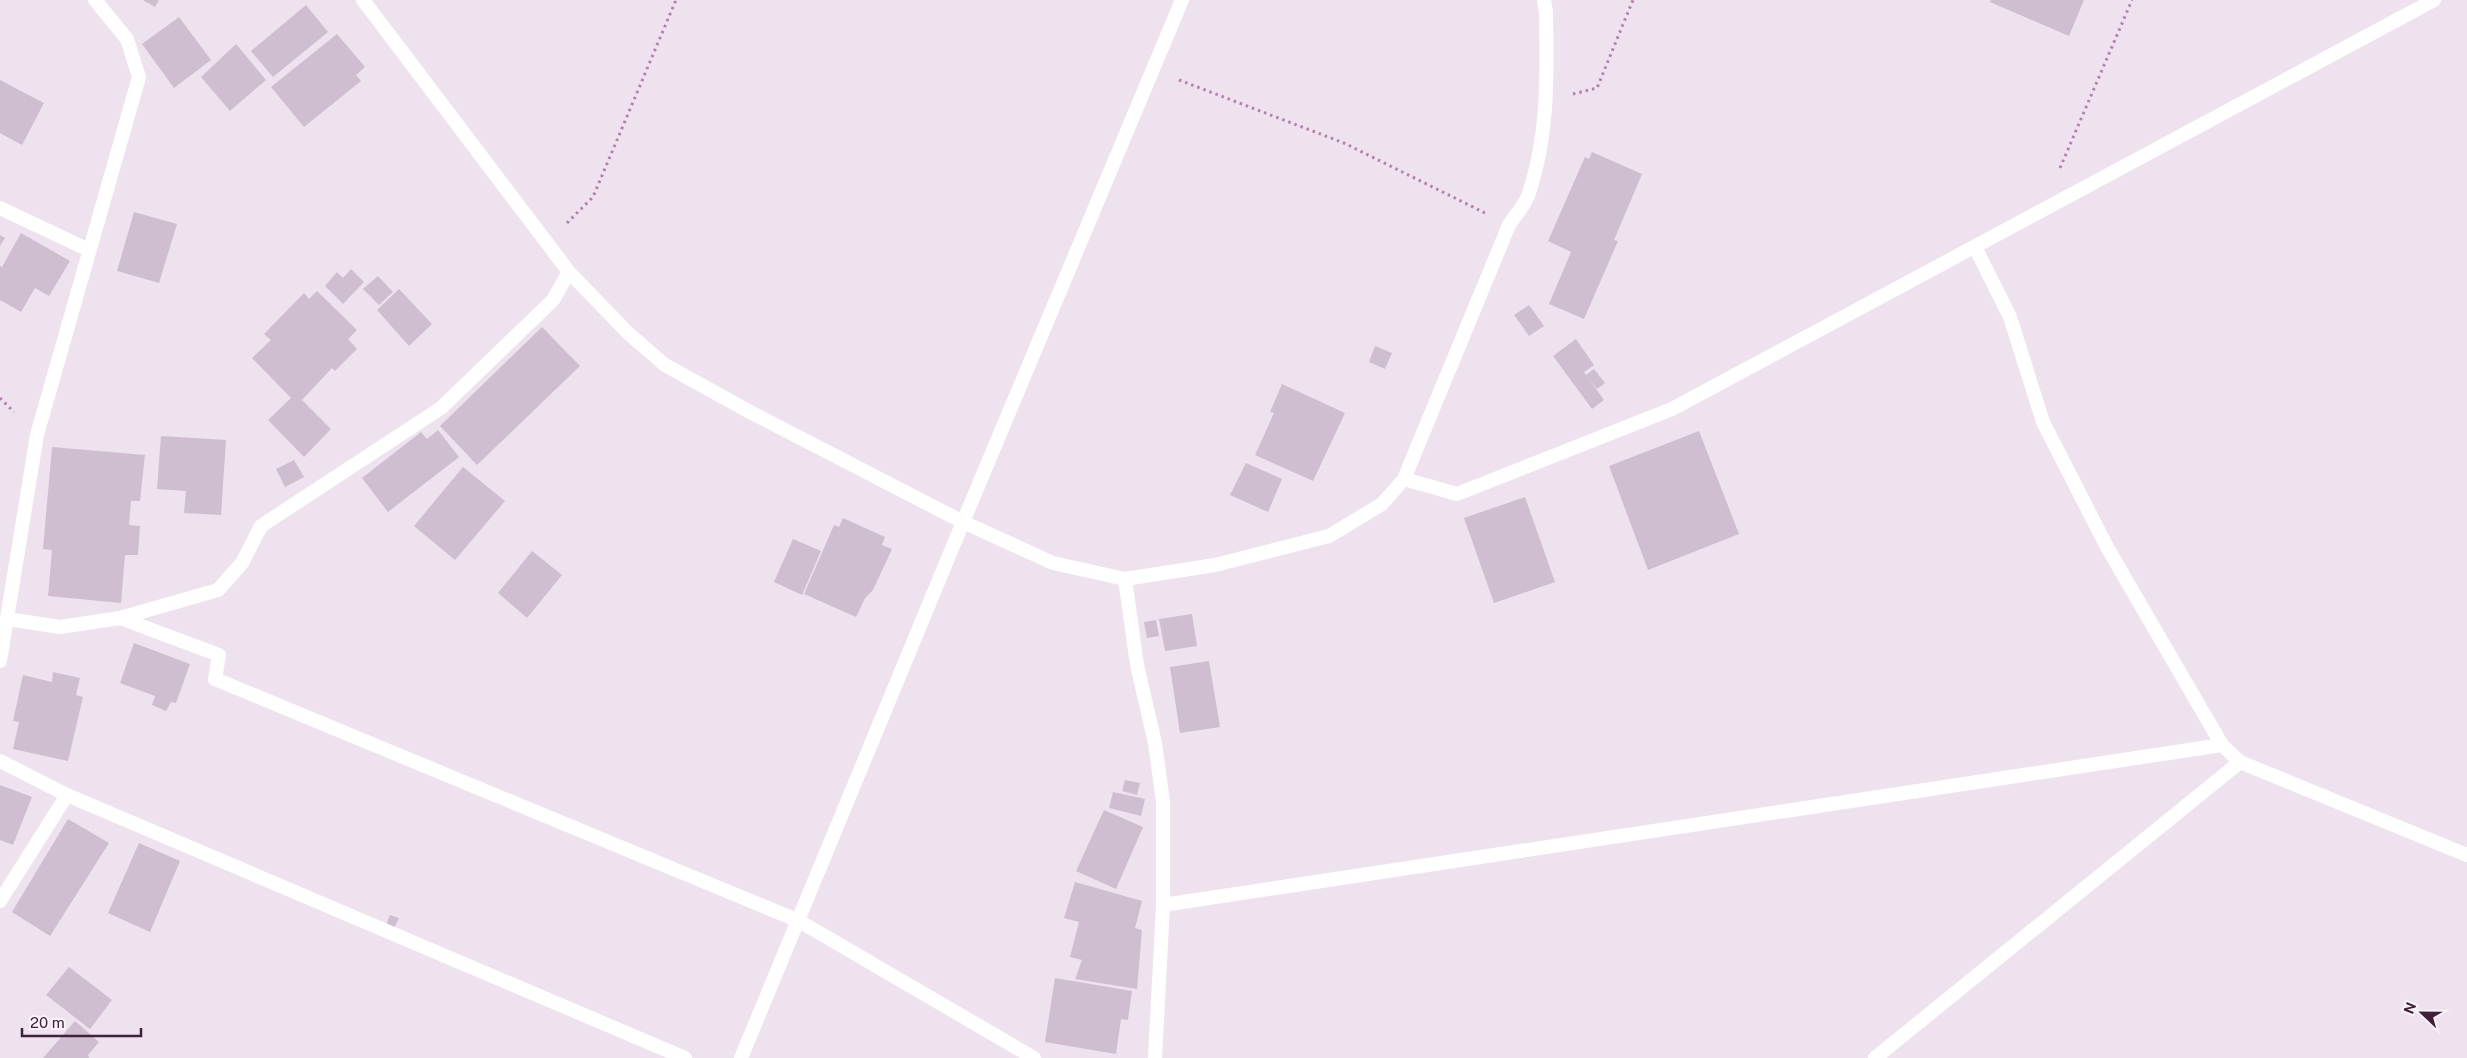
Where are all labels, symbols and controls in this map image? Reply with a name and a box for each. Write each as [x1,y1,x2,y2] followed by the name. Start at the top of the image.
[2397,988,2447,1038] north arrow
[2400,1000,2419,1016] text: N
[22,1006,141,1038] scale bar
[30,1014,65,1031] text: 20 m

